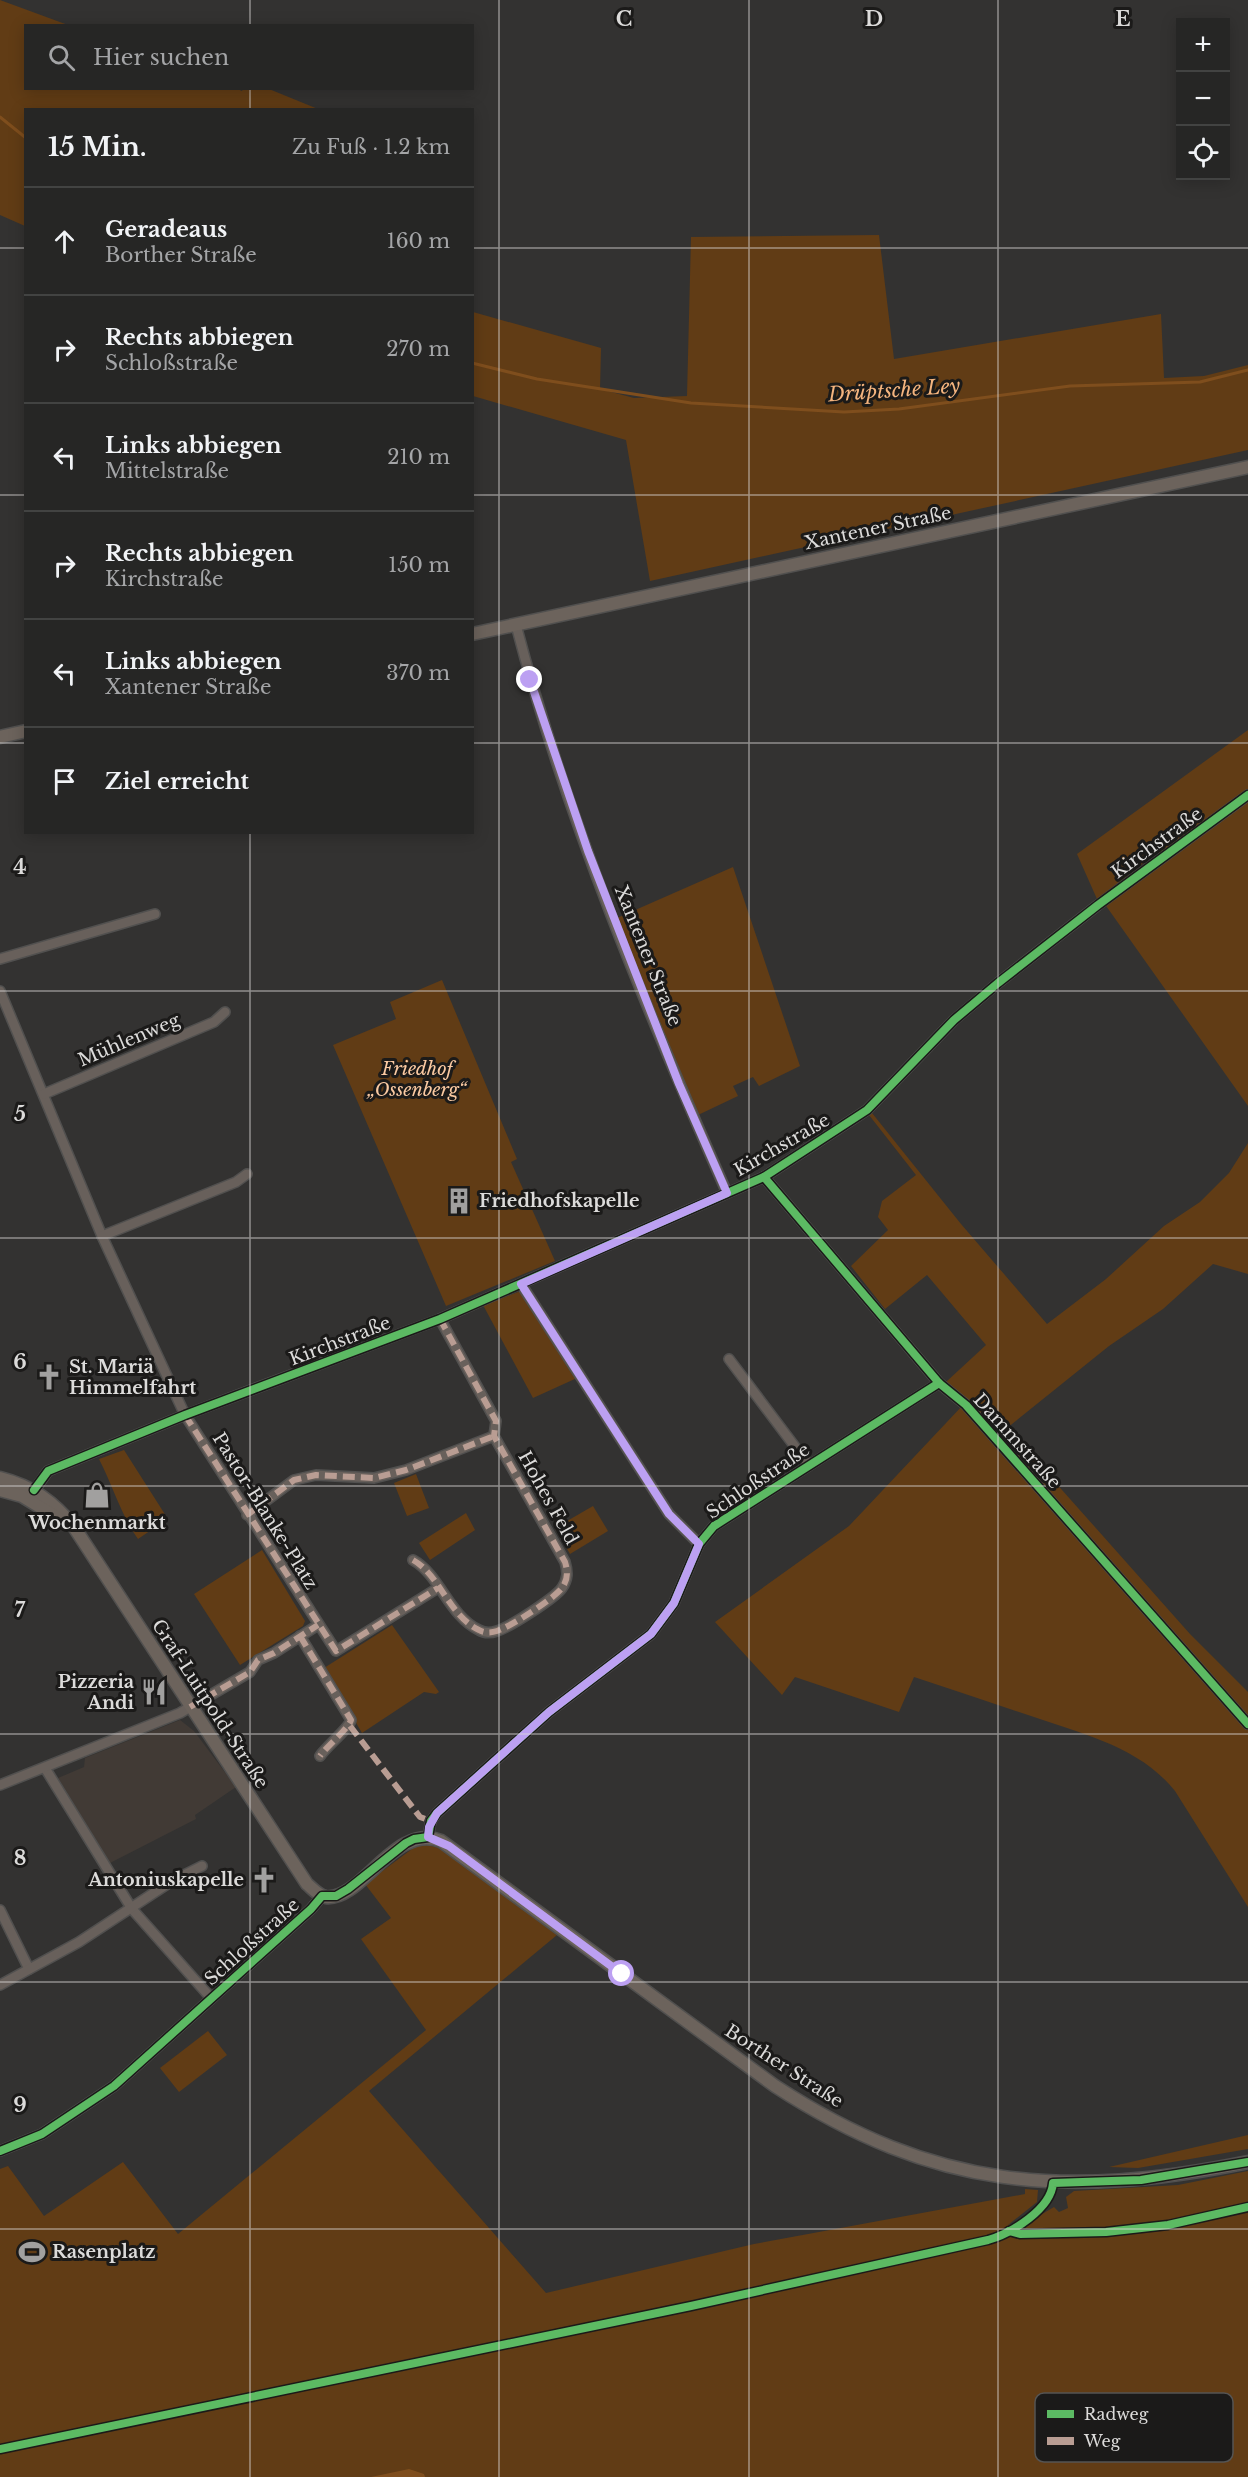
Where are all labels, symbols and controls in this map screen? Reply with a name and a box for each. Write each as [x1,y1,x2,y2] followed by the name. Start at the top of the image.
[616,7,632,31] text: C
[865,7,883,31] text: D
[1115,7,1131,31] text: E
[1176,18,1230,180] map controls
[1176,18,1230,72] button: +
[24,24,474,90] search box
[45,41,78,74] icon: search
[93,44,229,71] text: Hier suchen
[1176,72,1230,126] button: −
[1176,126,1230,180] button: locate
[48,131,147,163] text: 15 Min.
[292,135,450,159] text: Zu Fuß · 1.2 km
[105,216,227,243] text: Geradeaus
[48,225,81,258] icon: ahead
[387,229,450,253] text: 160 m
[105,243,257,267] text: Borther Straße
[105,324,294,351] text: Rechts abbiegen
[48,333,81,366] icon: right
[386,337,450,361] text: 270 m
[105,351,238,375] text: Schloßstraße
[826,373,961,407] water label: Drüptsche Ley
[105,432,282,459] text: Links abbiegen
[48,441,81,474] icon: left
[387,445,450,469] text: 210 m
[105,459,229,483] text: Mittelstraße
[802,502,954,554] street label: Xantener Straße
[105,540,294,567] text: Rechts abbiegen
[48,549,81,582] icon: right
[388,553,450,577] text: 150 m
[105,567,224,591] text: Kirchstraße
[105,648,282,675] text: Links abbiegen
[48,657,81,690] icon: left
[386,661,450,685] text: 370 m
[516,666,542,692] route end
[105,675,271,699] text: Xantener Straße
[48,765,81,798] icon: arrive
[105,768,249,795] text: Ziel erreicht
[1107,803,1207,883] street label: Kirchstraße
[13,855,27,879] text: 4
[610,882,686,1030] street label: Xantener Straße
[75,1009,183,1071] street label: Mühlenweg
[365,1058,469,1101] park label: Friedhof „Ossenberg“
[14,1102,26,1126] text: 5
[730,1109,834,1181] street label: Kirchstraße
[444,1186,474,1216] building icon: Friedhofskapelle
[479,1190,640,1212] place label: Friedhofskapelle
[286,1312,394,1370] street label: Kirchstraße
[13,1350,27,1374] text: 6
[69,1356,196,1399] place label: St. Mariä Himmelfahrt
[34,1362,64,1392] church icon: St. Mariä Himmelfahrt
[968,1389,1066,1493] street label: Dammstraße
[208,1428,322,1594] street label: Pastor-Blanke-Platz
[702,1438,814,1524] street label: Schloßstraße
[513,1447,583,1549] street label: Hohes Feld
[82,1480,112,1510] shop icon: Wochenmarkt
[27,1512,166,1534] place label: Wochenmarkt
[15,1598,26,1622] text: 7
[147,1615,273,1793] street label: Graf-Luitpold-Straße
[58,1671,135,1714] place label: Pizzeria Andi
[139,1677,169,1707] restaurant icon: Pizzeria Andi
[14,1846,26,1870] text: 8
[249,1865,279,1895] church icon: Antoniuskapelle
[87,1869,244,1891] place label: Antoniuskapelle
[200,1894,304,1990] street label: Schloßstraße
[608,1960,634,1986] route start
[721,2020,847,2112] street label: Borther Straße
[13,2093,27,2117] text: 9
[17,2237,47,2267] sports icon: Rasenplatz
[52,2241,155,2263] place label: Rasenplatz
[1035,2393,1233,2462] legend
[1084,2404,1149,2424] text: Radweg
[1083,2431,1121,2451] text: Weg

